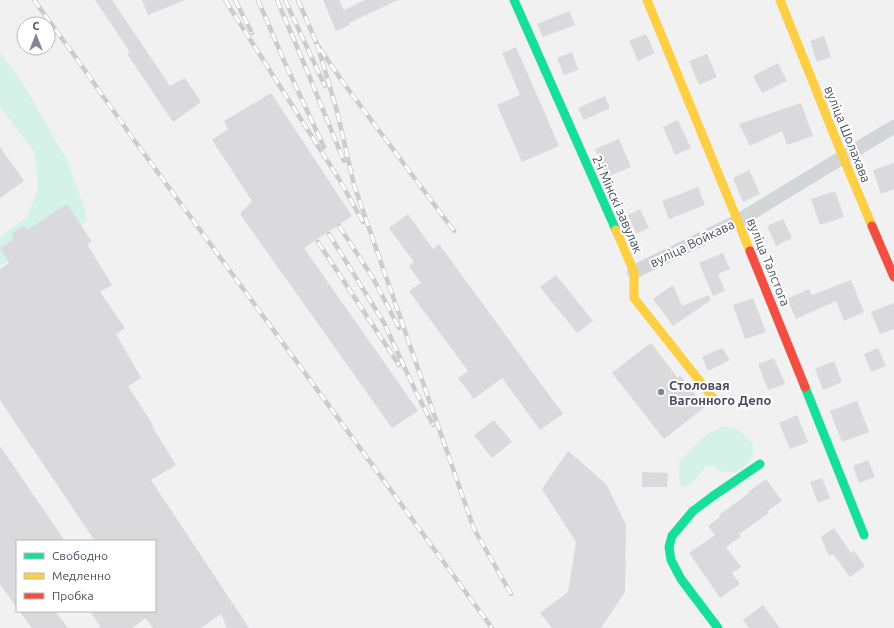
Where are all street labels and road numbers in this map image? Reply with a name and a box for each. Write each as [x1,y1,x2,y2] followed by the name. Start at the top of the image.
[822,84,874,184] street label: вуліца Шолахава
[590,153,646,255] street label: 2-і Мінскі завулак
[745,216,793,308] street label: вуліца Талстога
[648,217,736,269] street label: вуліца Войкава

